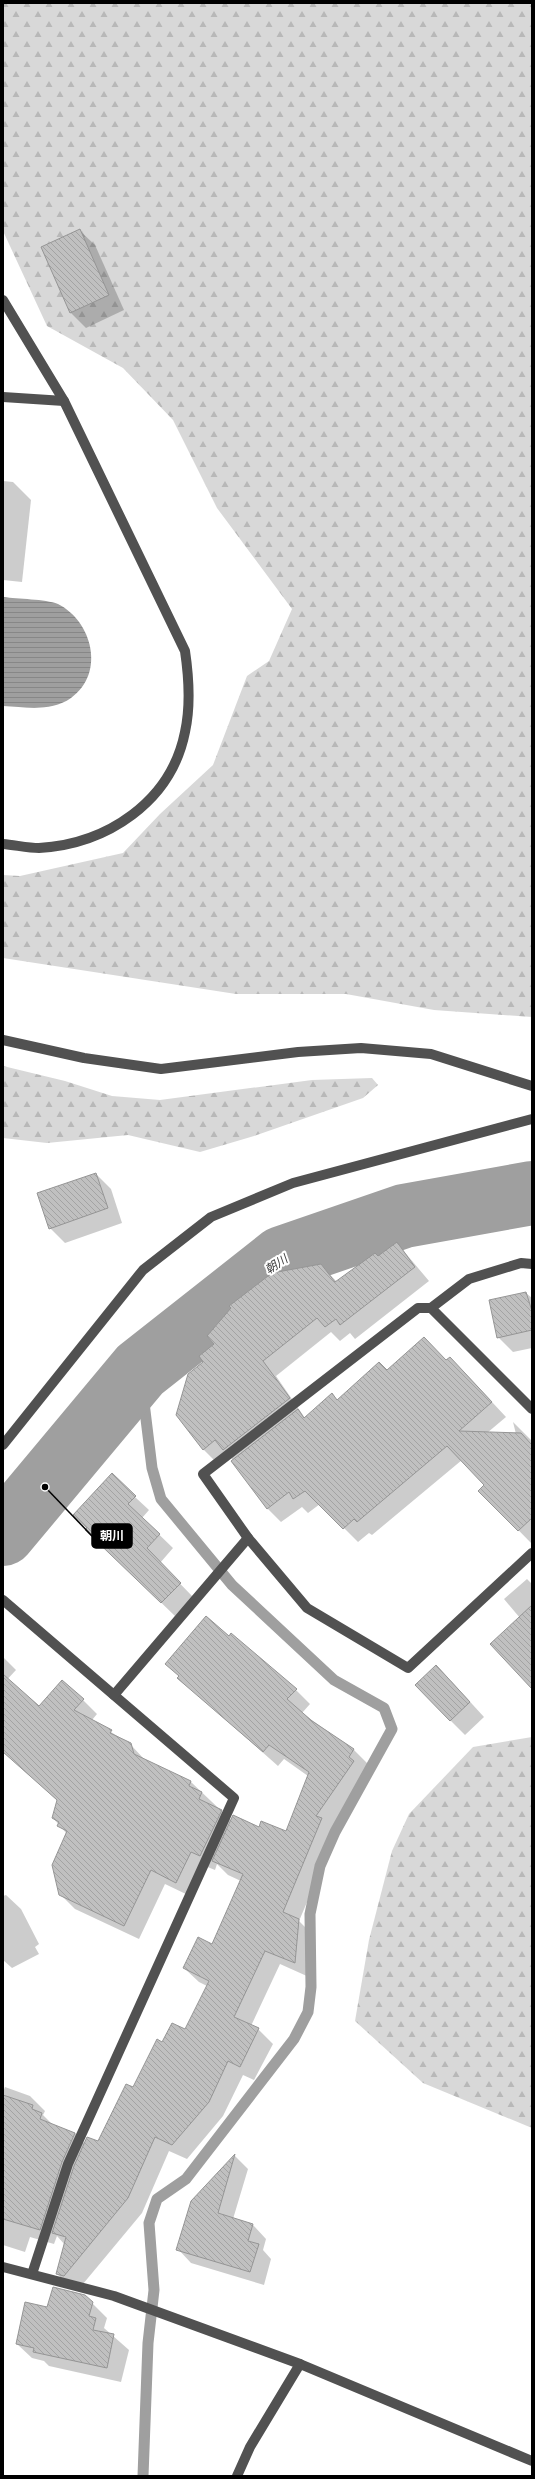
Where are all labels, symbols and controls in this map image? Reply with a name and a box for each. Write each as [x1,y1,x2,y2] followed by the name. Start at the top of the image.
[261,1248,293,1279] water label: 朝川
[92,1524,132,1548] callout: 朝川
[100,1526,124,1545] text: 朝川

